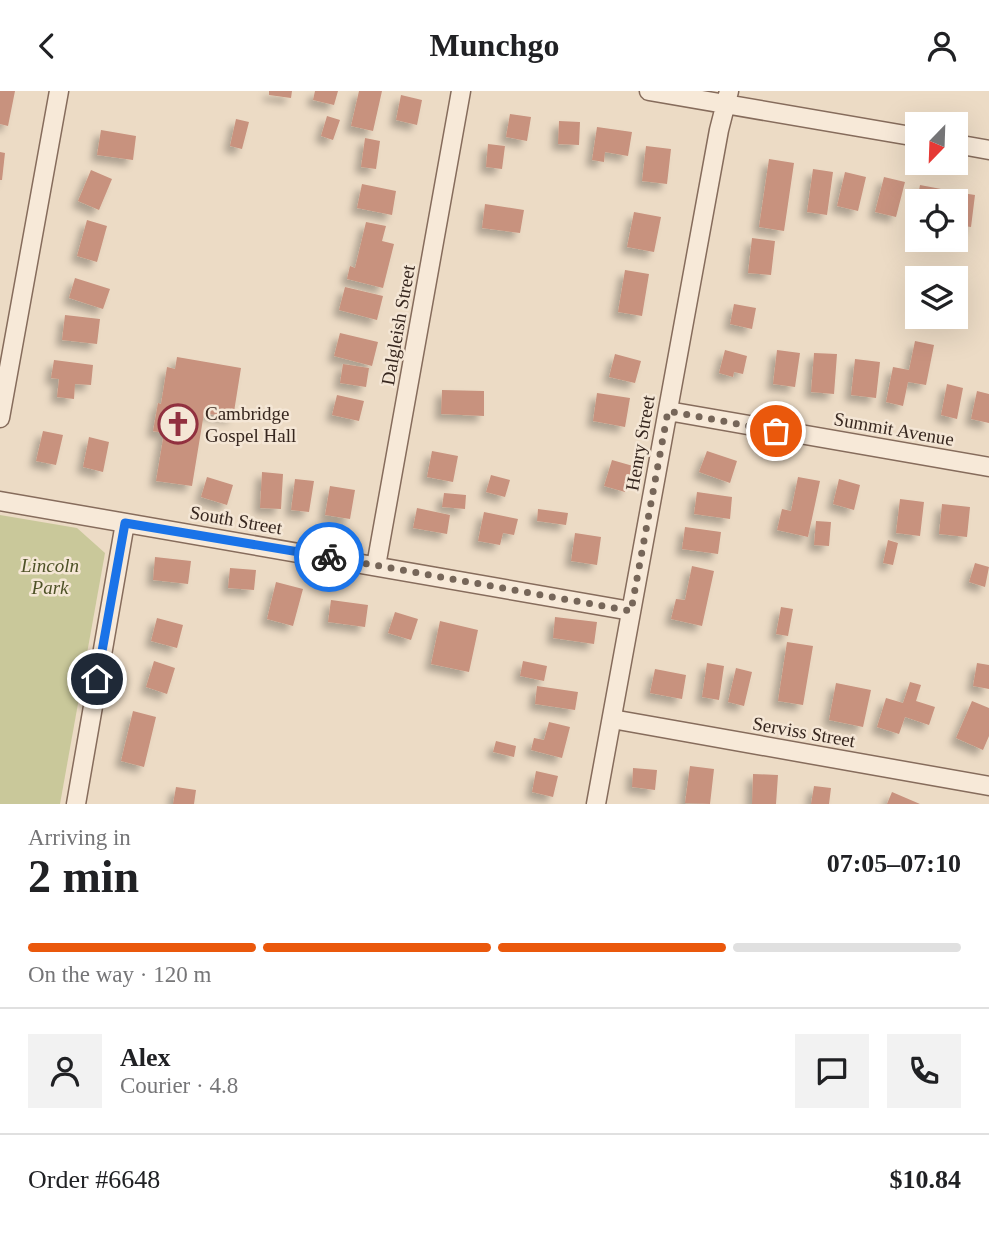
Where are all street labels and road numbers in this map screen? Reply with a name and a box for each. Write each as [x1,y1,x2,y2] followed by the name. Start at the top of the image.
[377,262,419,387] street label: Dalgleish Street
[621,393,659,492] street label: Henry Street
[832,408,956,450] street label: Summit Avenue
[188,502,285,539] street label: South Street
[751,713,858,751] street label: Serviss Street

